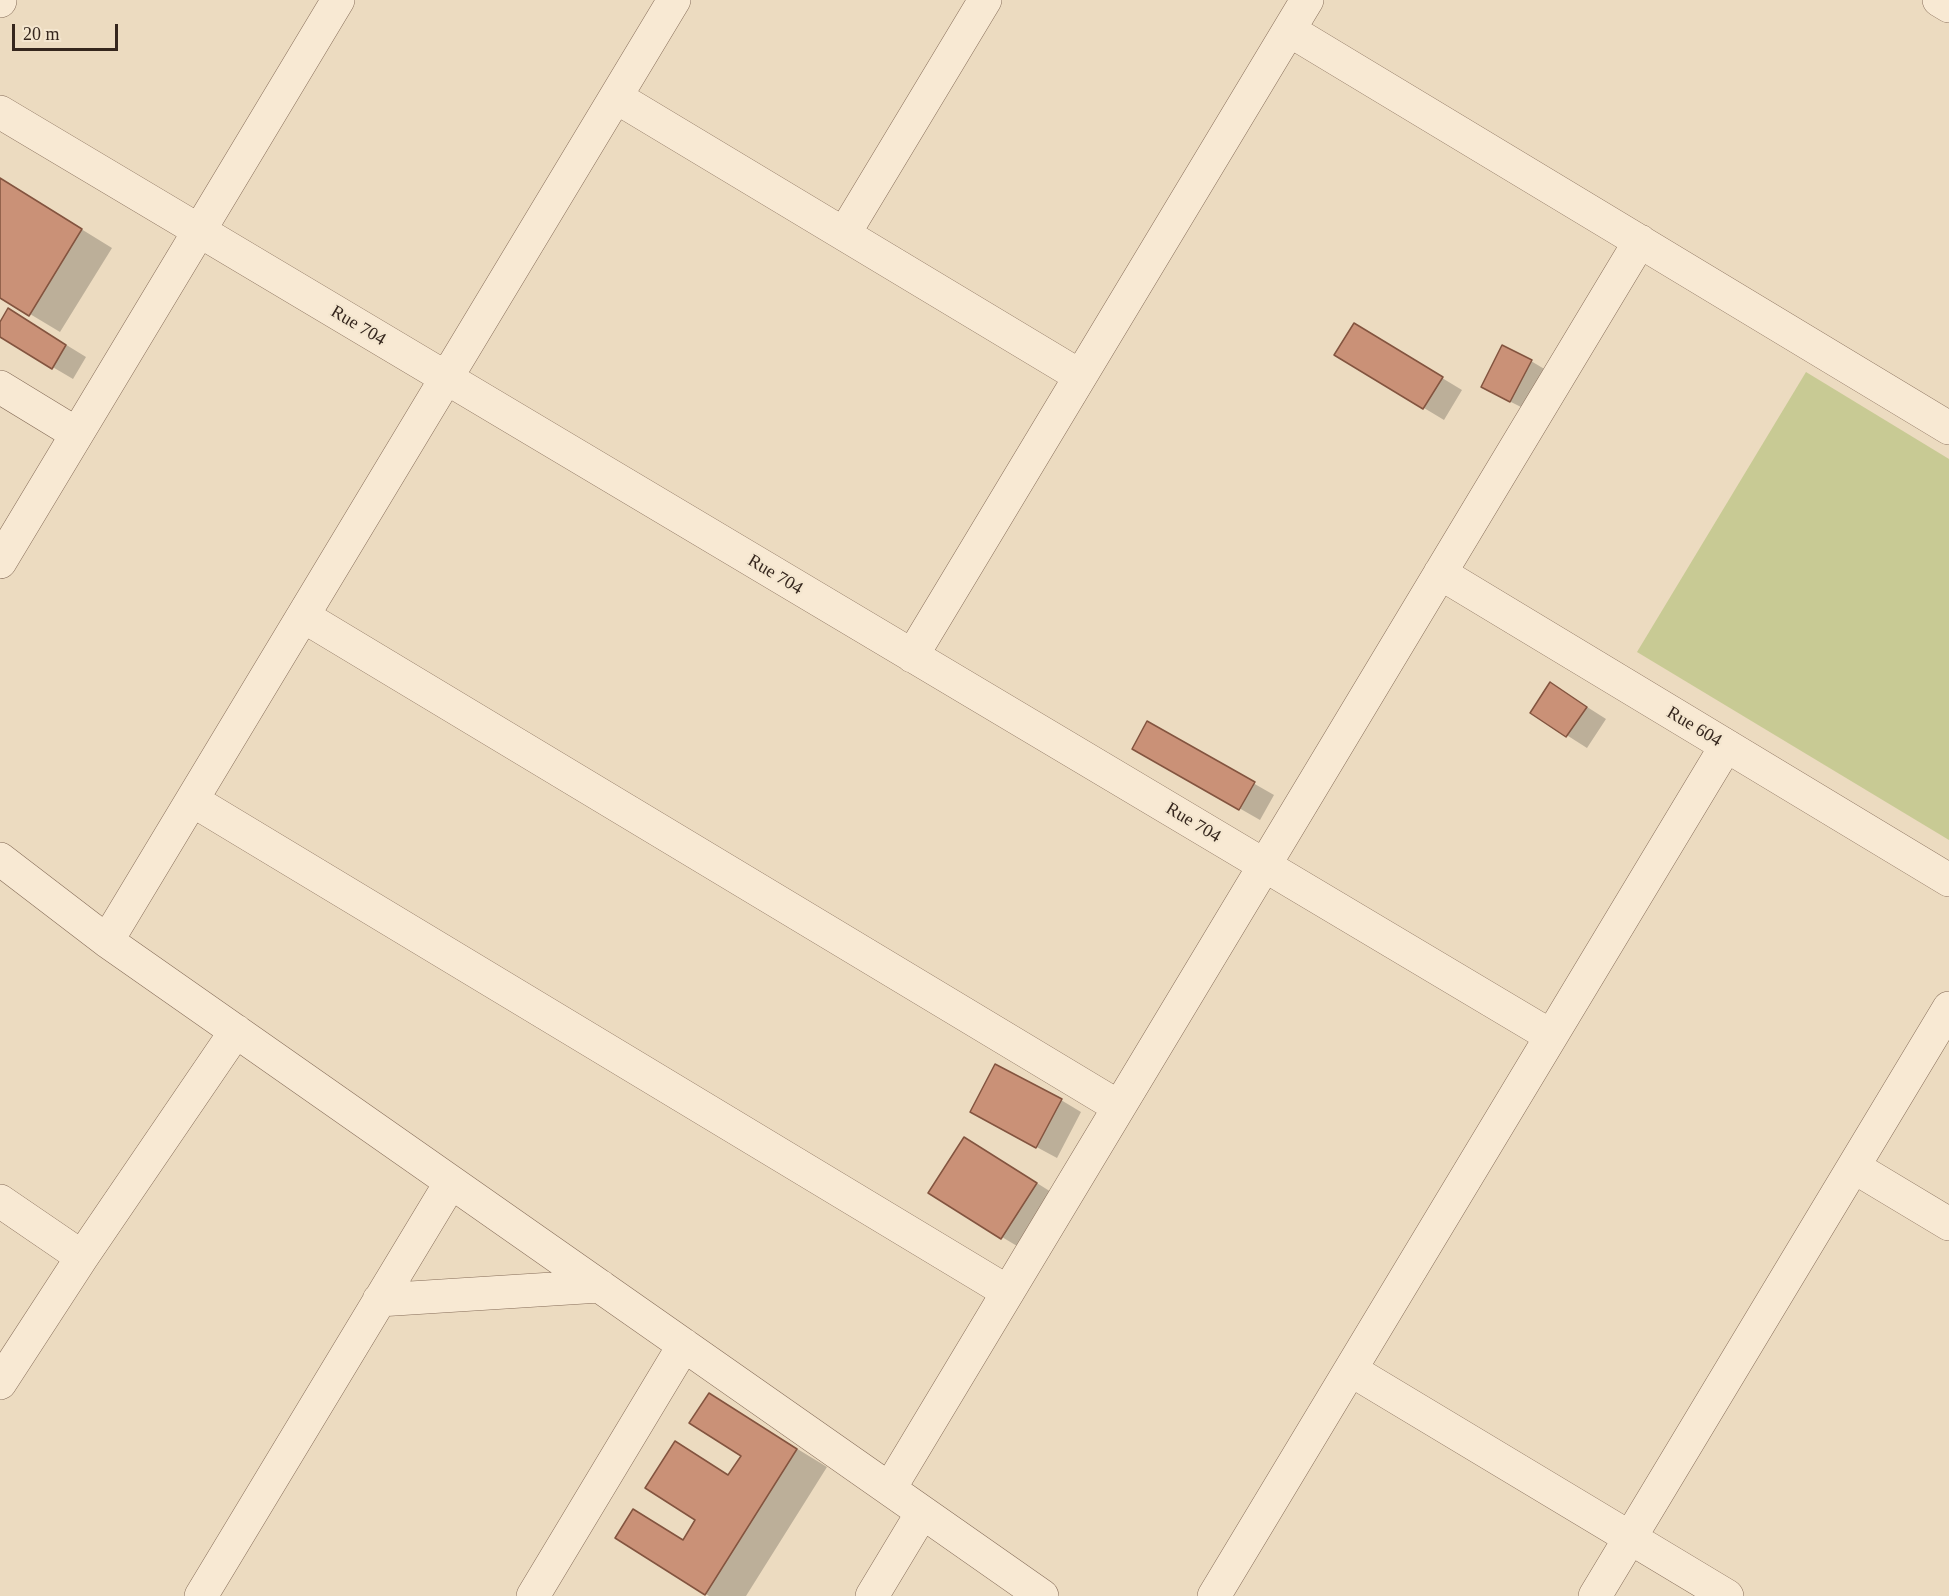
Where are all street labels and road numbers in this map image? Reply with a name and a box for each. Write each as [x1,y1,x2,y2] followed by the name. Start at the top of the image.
[327,301,389,351] street label: Rue 704
[744,550,806,600] street label: Rue 704
[1663,702,1725,752] street label: Rue 604
[1162,798,1224,848] street label: Rue 704

